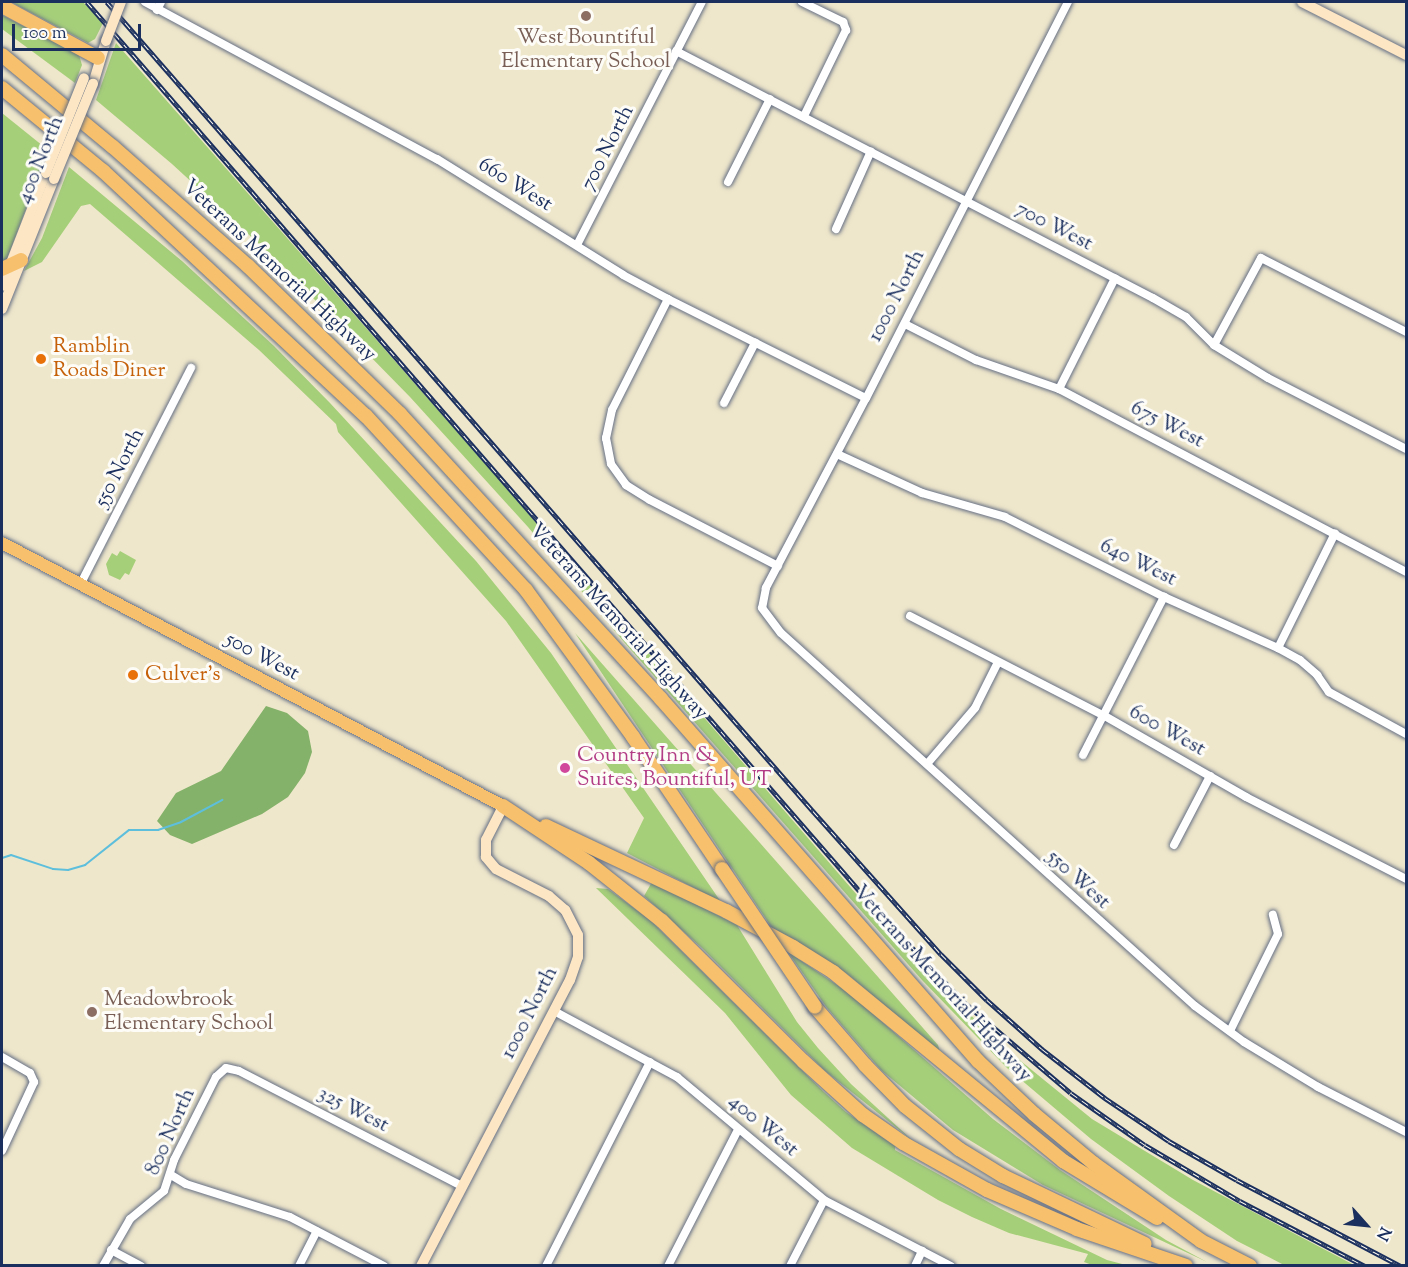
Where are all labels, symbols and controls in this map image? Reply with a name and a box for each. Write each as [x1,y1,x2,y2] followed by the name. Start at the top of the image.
[579,9,593,23] marker: West Bountiful Elementary School
[15,12,144,50] scale bar
[23,21,67,47] text: 100 m
[501,25,671,75] place label: West Bountiful Elementary School
[576,101,640,195] street label: 700 North
[12,112,70,208] street label: 400 North
[473,152,557,218] street label: 660 West
[177,175,381,367] street label: Veterans Memorial Highway
[1011,197,1097,257] street label: 700 West
[863,246,931,346] street label: 1000 North
[53,334,165,384] place label: Ramblin Roads Diner
[34,352,48,366] marker: Ramblin Roads Diner
[1126,396,1208,454] street label: 675 West
[89,424,151,512] street label: 550 North
[523,518,713,726] street label: Veterans Memorial Highway
[1095,534,1181,592] street label: 640 West
[221,627,303,687] street label: 500 West
[145,662,221,688] place label: Culver's
[126,668,140,682] marker: Culver's
[1124,700,1210,762] street label: 600 West
[577,743,771,793] place label: Country Inn & Suites, Bountiful, UT
[558,761,572,775] marker: Country Inn & Suites, Bountiful, UT
[1041,845,1115,915] street label: 550 West
[847,880,1037,1088] street label: Veterans Memorial Highway
[496,963,564,1063] street label: 1000 North
[104,987,273,1037] place label: Meadowbrook Elementary School
[85,1005,99,1019] marker: Meadowbrook Elementary School
[313,1081,393,1139] street label: 325 West
[141,1085,201,1179] street label: 800 North
[723,1089,803,1163] street label: 400 West
[1336,1195,1396,1255] north arrow
[1369,1222,1396,1244] text: N

